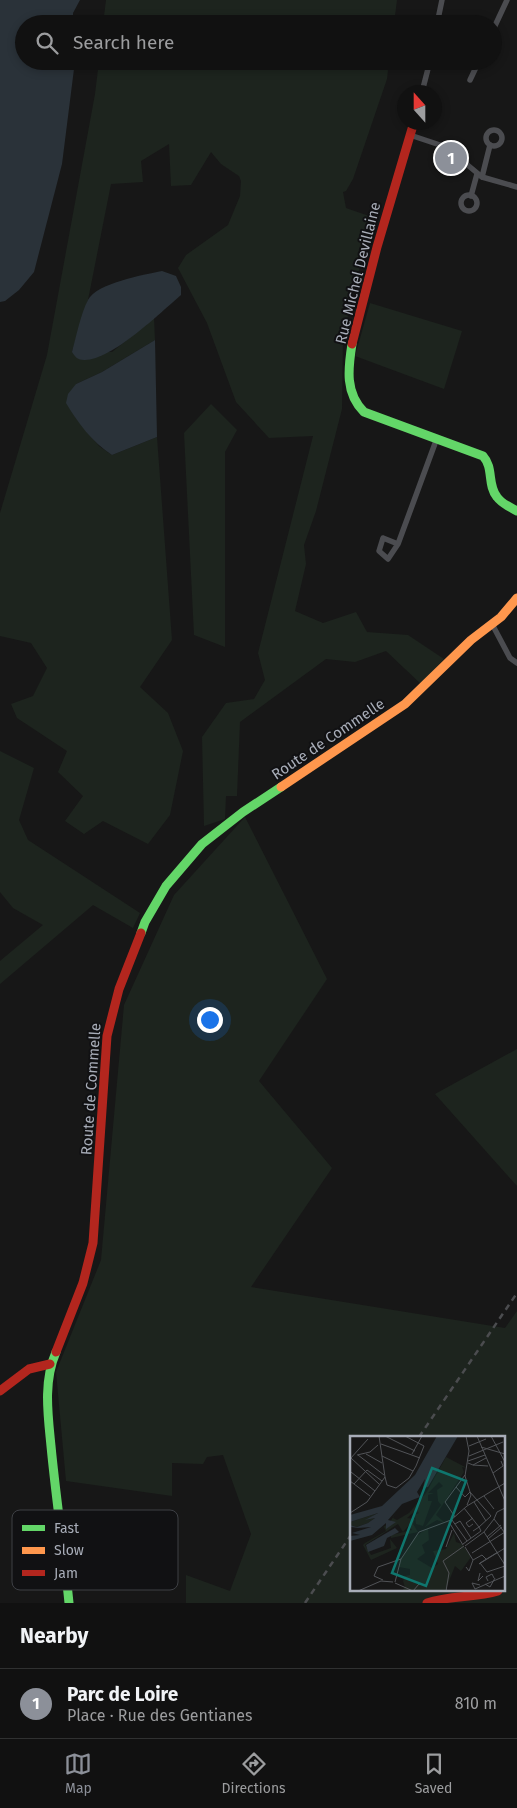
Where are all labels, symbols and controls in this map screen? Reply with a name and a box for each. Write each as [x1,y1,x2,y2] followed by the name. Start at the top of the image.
[15,15,502,70] search box
[33,29,61,57] icon: search
[73,31,174,54] text: Search here
[397,85,442,130] north arrow
[435,139,467,177] pin: 1
[332,200,384,346] street label: Rue Michel Devillaine
[268,695,388,783] street label: Route de Commelle
[197,1007,223,1033] your location
[77,1022,105,1156] street label: Route de Commelle
[350,1436,504,1590] inset map
[12,1510,178,1590] legend
[54,1520,80,1537] text: Fast
[54,1542,84,1559] text: Slow
[54,1565,78,1582] text: Jam
[20,1623,88,1649] text: Nearby
[67,1683,178,1706] text: Parc de Loire
[32,1694,40,1713] text: 1
[455,1694,497,1713] text: 810 m
[67,1706,253,1725] text: Place · Rue des Gentianes
[64,1750,92,1797] tab: Map
[221,1750,286,1797] tab: Directions
[415,1750,453,1797] tab: Saved

